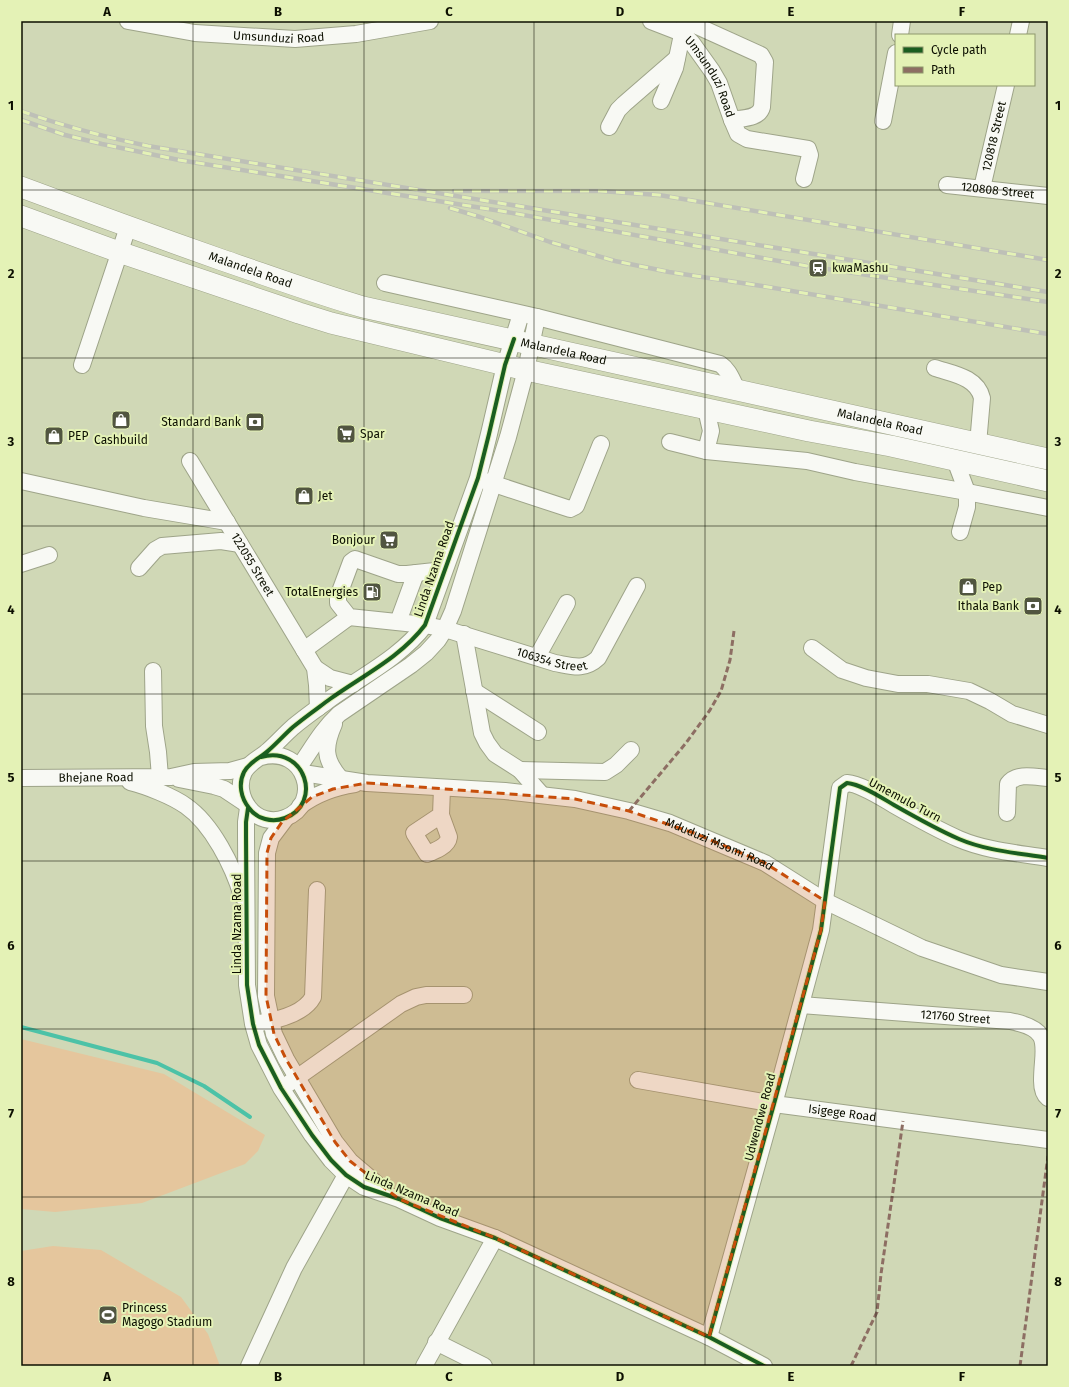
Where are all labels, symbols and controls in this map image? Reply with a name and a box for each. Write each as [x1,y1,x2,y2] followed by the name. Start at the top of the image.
[102,4,111,19] text: A
[274,4,282,19] text: B
[445,4,453,19] text: C
[616,4,625,19] text: D
[788,4,795,19] text: E
[959,4,966,19] text: F
[233,28,325,46] street label: Umsunduzi Road
[682,33,738,119] street label: Umsunduzi Road
[895,34,1035,86] legend
[931,43,987,57] text: Cycle path
[931,63,955,77] text: Path
[8,98,14,113] text: 1
[1055,98,1061,113] text: 1
[979,99,1009,173] street label: 120818 Street
[960,180,1036,202] street label: 120808 Street
[207,249,294,291] street label: Malandela Road
[807,257,829,279] station icon: kwaMashu
[832,261,889,275] place label: kwaMashu
[8,266,15,281] text: 2
[1055,266,1062,281] text: 2
[519,335,608,368] street label: Malandela Road
[836,405,924,438] street label: Malandela Road
[110,409,132,431] shop icon: Cashbuild
[244,411,266,433] bank icon: Standard Bank
[161,415,242,429] place label: Standard Bank
[335,423,357,445] supermarket icon: Spar
[43,425,65,447] shop icon: PEP
[360,427,385,441] place label: Spar
[68,429,88,443] place label: PEP
[94,433,148,447] place label: Cashbuild
[7,434,15,449] text: 3
[1054,434,1062,449] text: 3
[293,485,315,507] shop icon: Jet
[318,489,333,503] place label: Jet
[411,519,457,619] street label: Linda Nzama Road
[378,529,400,551] supermarket icon: Bonjour
[228,530,277,599] street label: 122055 Street
[332,533,375,547] place label: Bonjour
[957,576,979,598] shop icon: Pep
[982,580,1002,594] place label: Pep
[361,581,383,603] fuel station icon: TotalEnergies
[285,585,358,599] place label: TotalEnergies
[1022,595,1044,617] bank icon: Ithala Bank
[958,599,1020,613] place label: Ithala Bank
[7,602,15,617] text: 4
[1054,602,1062,617] text: 4
[515,644,589,674] street label: 106354 Street
[8,770,15,785] text: 5
[58,770,134,785] street label: Bhejane Road
[1055,770,1062,785] text: 5
[866,775,944,825] street label: Umemulo Turn
[663,815,776,873] street label: Mduduzi Msomi Road
[230,874,244,974] street label: Linda Nzama Road
[7,938,15,953] text: 6
[1054,938,1062,953] text: 6
[920,1007,992,1027] street label: 121760 Street
[742,1071,778,1163] street label: Udwendwe Road
[807,1102,877,1124] street label: Isigege Road
[8,1106,14,1121] text: 7
[1055,1106,1061,1121] text: 7
[363,1168,461,1220] street label: Linda Nzama Road
[7,1274,15,1289] text: 8
[1054,1274,1062,1289] text: 8
[122,1301,212,1329] place label: Princess Magogo Stadium
[97,1304,119,1326] sports icon: Princess Magogo Stadium
[102,1369,111,1384] text: A
[274,1369,282,1384] text: B
[445,1369,453,1384] text: C
[616,1369,625,1384] text: D
[788,1369,795,1384] text: E
[959,1369,966,1384] text: F

